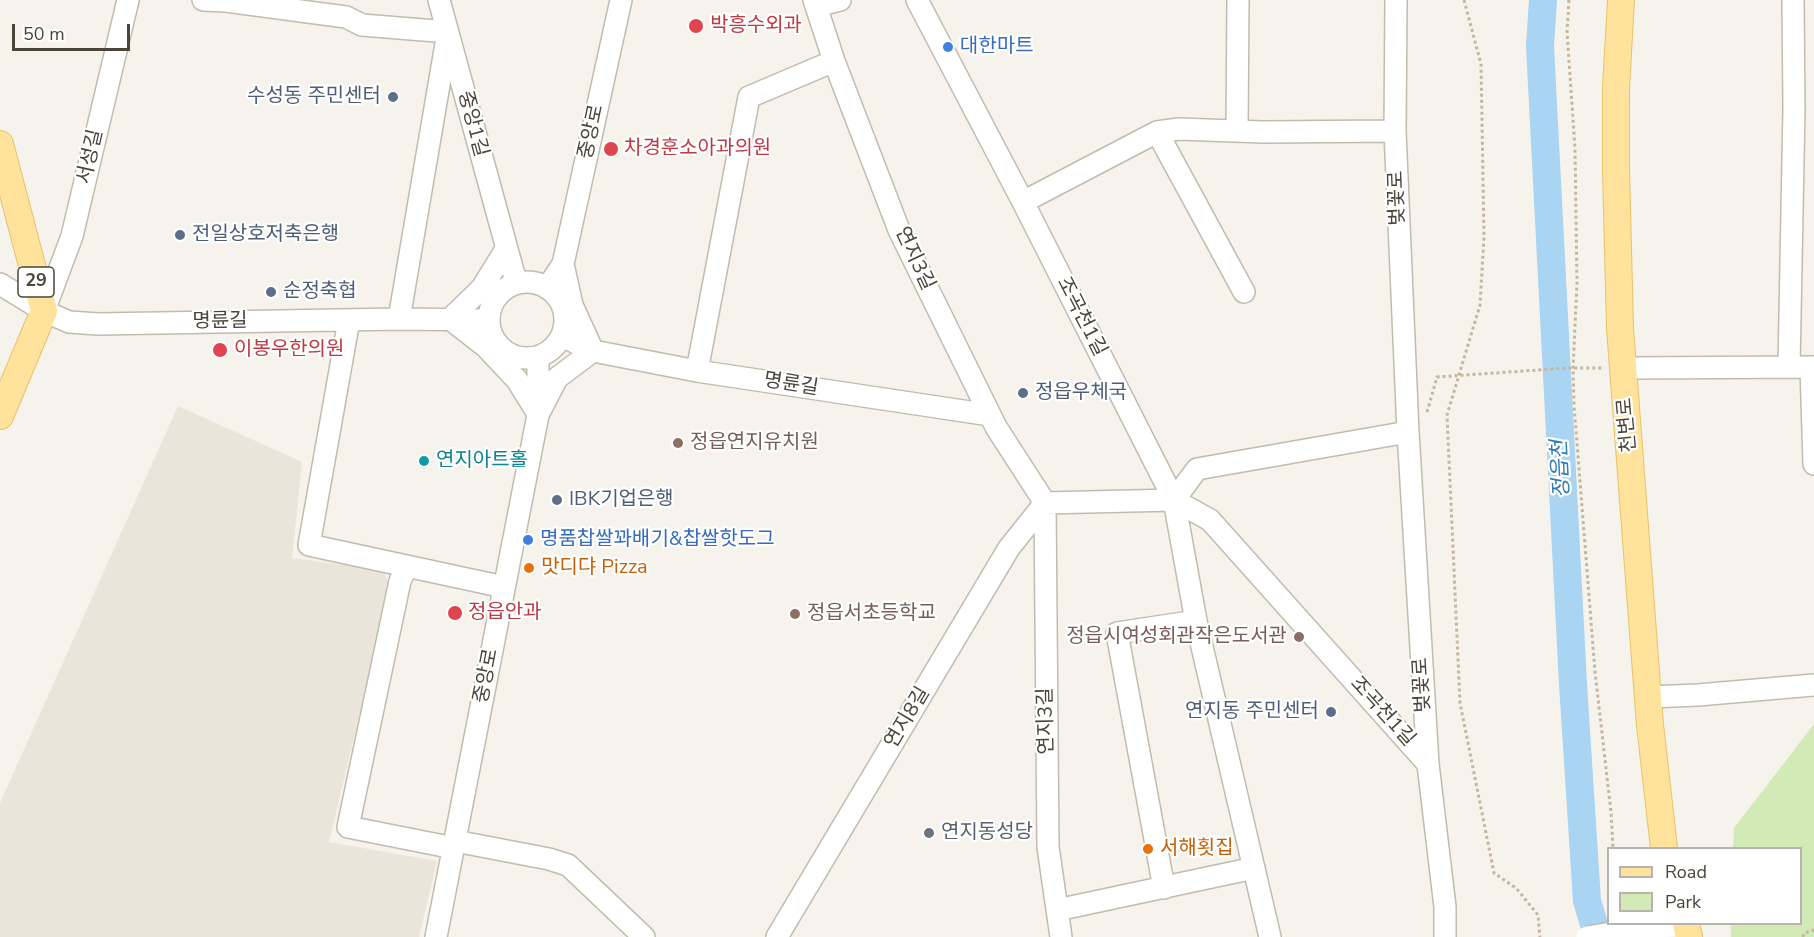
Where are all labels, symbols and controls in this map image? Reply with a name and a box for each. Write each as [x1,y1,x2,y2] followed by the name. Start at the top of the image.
[15,12,134,50] scale bar
[710,14,802,38] place label: 박흥수외과
[687,17,705,35] marker: 박흥수외과
[23,22,65,46] text: 50 m
[960,35,1034,59] place label: 대한마트
[941,40,955,54] marker: 대한마트
[247,85,381,109] place label: 수성동 주민센터
[452,88,492,160] street label: 중앙1길
[386,90,400,104] marker: 수성동 주민센터
[575,103,609,161] street label: 중앙로
[73,127,109,187] street label: 서성길
[624,137,771,161] place label: 차경훈소아과의원
[602,140,620,158] marker: 차경훈소아과의원
[1385,170,1411,226] street label: 벚꽃로
[192,223,339,247] place label: 전일상호저축은행
[889,223,939,295] street label: 연지3길
[173,228,187,242] marker: 전일상호저축은행
[18,267,54,297] road number: 29
[1051,273,1111,361] street label: 조곡천1길
[283,280,357,304] place label: 순정축협
[264,285,278,299] marker: 순정축협
[192,310,248,334] street label: 명륜길
[234,338,344,362] place label: 이봉우한의원
[211,341,229,359] marker: 이봉우한의원
[762,369,820,401] street label: 명륜길
[1035,381,1127,405] place label: 정읍우체국
[1016,386,1030,400] marker: 정읍우체국
[1614,396,1642,454] street label: 천변로
[690,431,819,455] place label: 정읍연지유치원
[671,436,685,450] marker: 정읍연지유치원
[1548,439,1576,499] water label: 정읍천
[436,449,528,473] place label: 연지아트홀
[417,454,431,468] marker: 연지아트홀
[569,488,674,512] place label: IBK기업은행
[550,493,564,507] marker: IBK기업은행
[540,528,775,552] place label: 명품찹쌀꽈배기&찹쌀핫도그
[521,533,535,547] marker: 명품찹쌀꽈배기&찹쌀핫도그
[541,556,648,580] place label: 맛디댜 Pizza
[522,561,536,575] marker: 맛디댜 Pizza
[468,601,542,625] place label: 정읍안과
[807,602,936,626] place label: 정읍서초등학교
[446,604,464,622] marker: 정읍안과
[788,607,802,621] marker: 정읍서초등학교
[1066,625,1287,649] place label: 정읍시여성회관작은도서관
[1292,630,1306,644] marker: 정읍시여성회관작은도서관
[470,647,504,705] street label: 중앙로
[1410,657,1436,713] street label: 벚꽃로
[1344,672,1420,752] street label: 조곡천1길
[880,683,936,753] street label: 연지8길
[1034,687,1060,755] street label: 연지3길
[1185,700,1319,724] place label: 연지동 주민센터
[1324,705,1338,719] marker: 연지동 주민센터
[941,821,1033,845] place label: 연지동성당
[922,826,936,840] marker: 연지동성당
[1160,837,1234,861] place label: 서해횟집
[1141,842,1155,856] marker: 서해횟집
[1607,847,1802,925] legend
[1665,860,1707,884] text: Road
[1665,890,1701,914] text: Park

